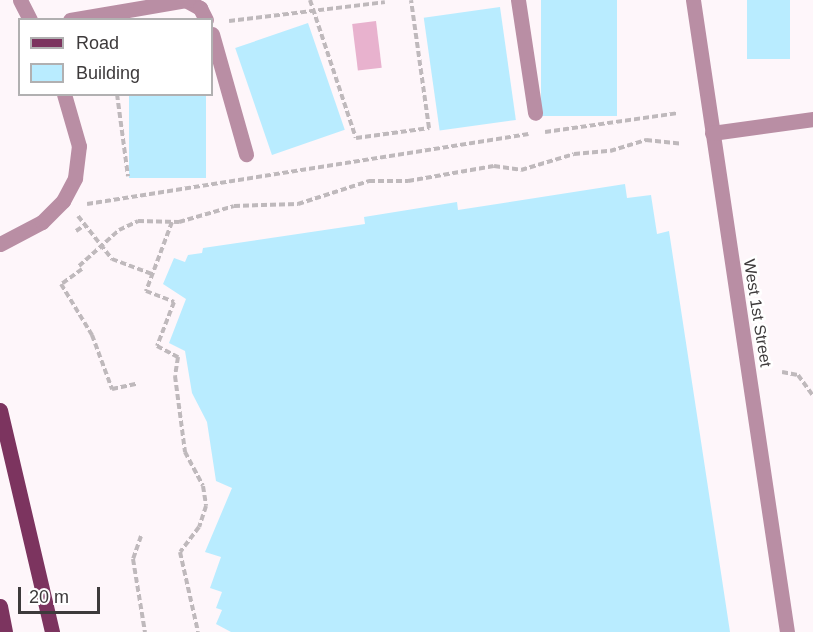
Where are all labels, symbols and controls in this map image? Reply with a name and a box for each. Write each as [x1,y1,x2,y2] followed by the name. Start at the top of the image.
[18,18,213,96] legend
[76,33,119,53] text: Road
[76,63,140,83] text: Building
[739,258,775,368] street label: West 1st Street
[21,575,104,613] scale bar
[29,587,69,607] text: 20 m

